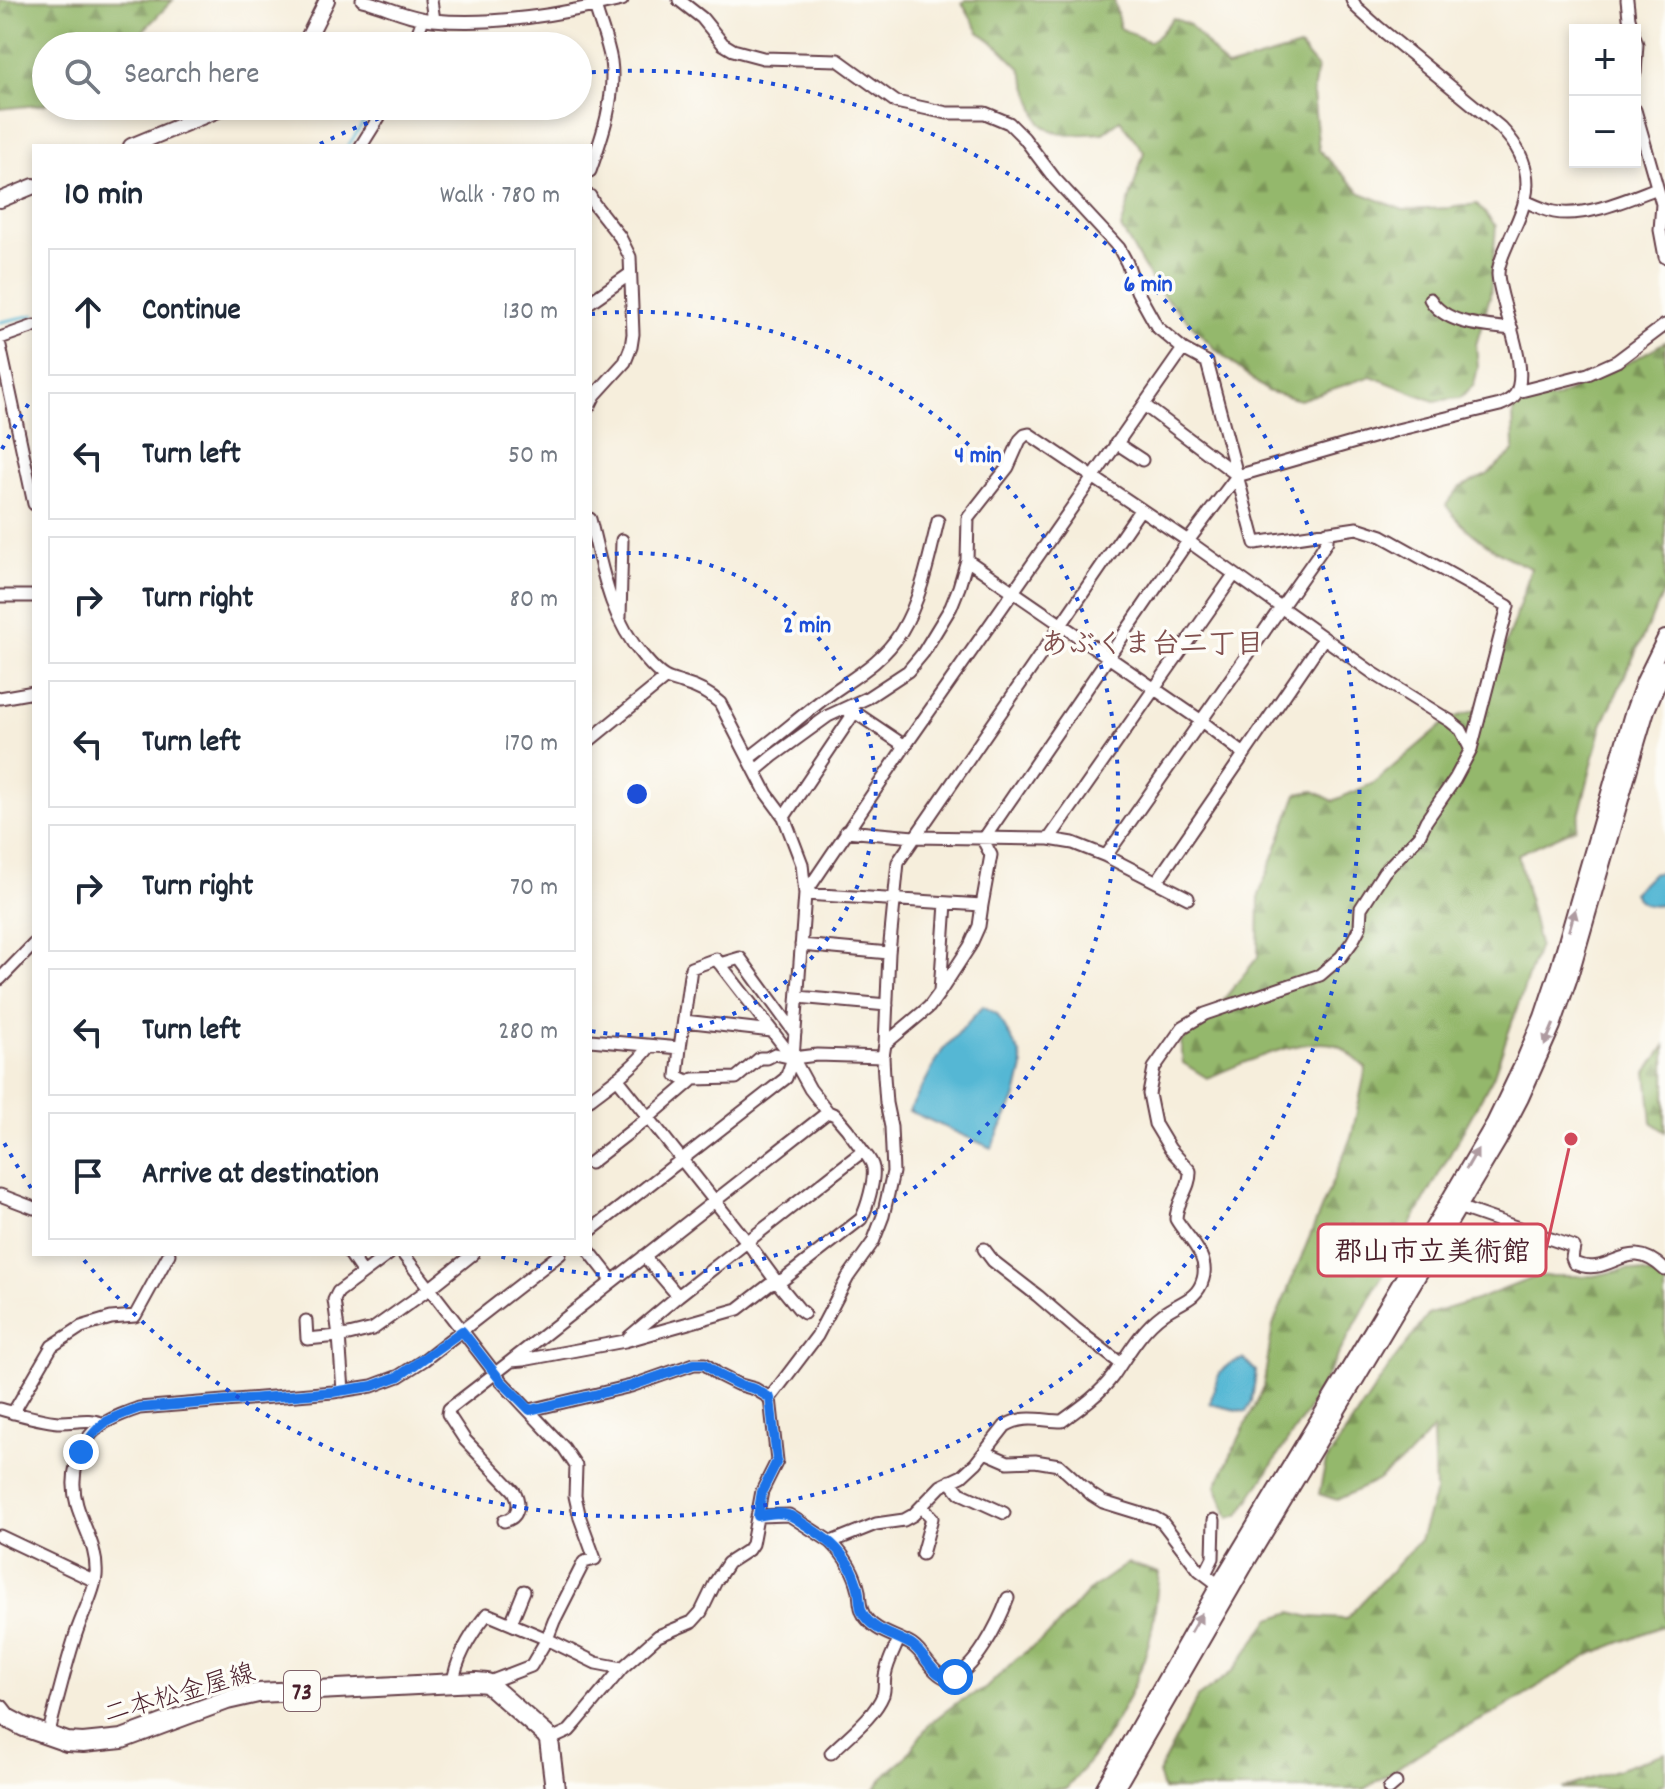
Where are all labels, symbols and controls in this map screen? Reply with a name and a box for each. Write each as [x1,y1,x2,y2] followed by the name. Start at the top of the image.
[1569,24,1641,168] map controls
[1569,24,1641,96] button: +
[32,32,592,120] search box
[60,54,104,98] icon: search
[124,55,260,98] text: Search here
[1569,96,1641,168] button: −
[64,172,143,221] text: 10 min
[440,178,560,215] text: Walk · 780 m
[1123,269,1173,303] text: 6 min
[66,290,110,334] icon: ahead
[142,291,241,334] text: Continue
[503,294,558,331] text: 130 m
[66,434,110,478] icon: left
[142,435,241,478] text: Turn left
[508,438,558,475] text: 50 m
[954,440,1002,474] text: 4 min
[66,578,110,622] icon: right
[142,579,253,622] text: Turn right
[510,582,558,619] text: 80 m
[783,610,831,644] text: 2 min
[1040,627,1264,667] district label: あぶくま台二丁目
[66,722,110,766] icon: left
[142,723,241,766] text: Turn left
[504,726,558,763] text: 170 m
[623,780,651,808] centre of rings
[66,866,110,910] icon: right
[142,867,253,910] text: Turn right
[510,870,558,907] text: 70 m
[1566,908,1579,932] one-way arrow
[66,1010,110,1054] icon: left
[142,1011,241,1054] text: Turn left
[498,1014,558,1051] text: 280 m
[1542,1023,1555,1047] one-way arrow
[1465,1148,1479,1171] one-way arrow
[66,1154,110,1198] icon: arrive
[142,1155,379,1198] text: Arrive at destination
[1318,1224,1546,1276] callout: 郡山市立美術館
[1334,1235,1530,1275] text: 郡山市立美術館
[63,1434,99,1470] route end
[1189,1612,1203,1634] one-way arrow
[100,1656,260,1735] street label: 二本松金屋線
[937,1659,973,1695] route start
[284,1671,320,1711] road number: 73

